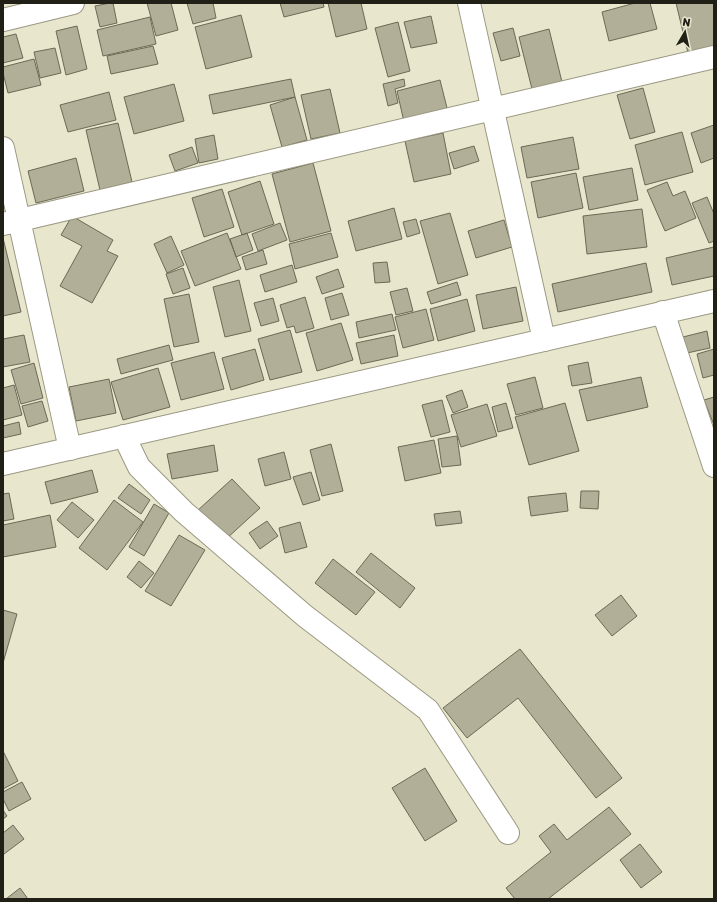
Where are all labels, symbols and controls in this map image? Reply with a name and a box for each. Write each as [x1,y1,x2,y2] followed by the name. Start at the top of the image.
[665,12,705,52] north arrow
[682,16,691,30] text: N

